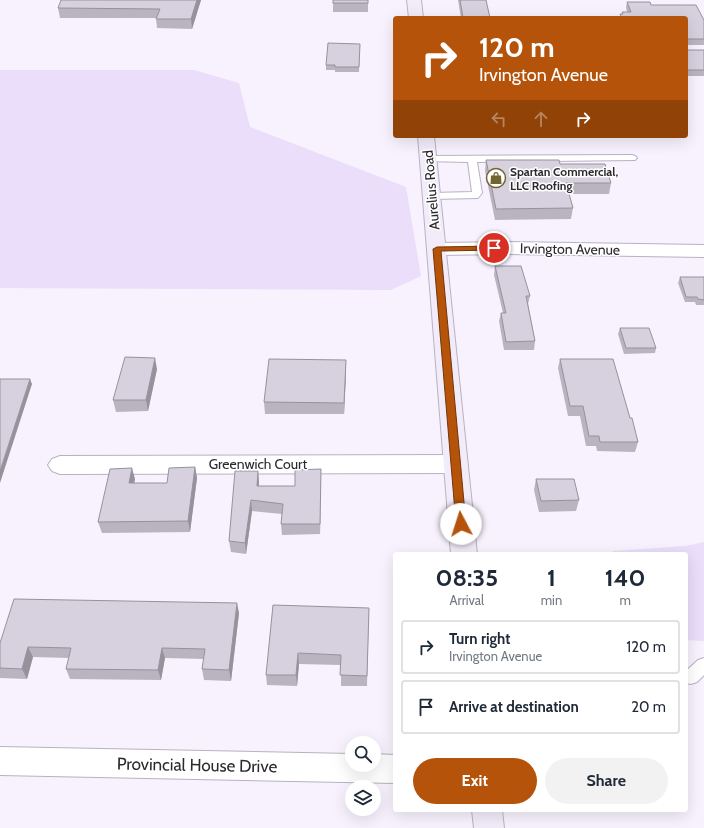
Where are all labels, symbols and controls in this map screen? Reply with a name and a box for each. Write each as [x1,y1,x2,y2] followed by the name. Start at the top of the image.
[479,30,555,64] text: 120 m
[413,32,465,84] icon: right
[479,64,608,86] text: Irvington Avenue
[488,108,510,130] icon: left
[530,108,552,130] icon: ahead
[572,108,594,130] icon: right
[419,149,443,231] street label: Aurelius Road
[510,164,619,193] place label: Spartan Commercial, LLC Roofing
[485,167,507,189] shop icon: Spartan Commercial, LLC Roofing
[477,231,511,265] pin
[483,237,505,259] icon: arrive
[520,239,620,259] street label: Irvington Avenue
[209,455,307,473] street label: Greenwich Court
[440,503,482,545] position arrow
[436,563,498,592] text: 08:35
[547,563,556,592] text: 1
[605,563,645,592] text: 140
[450,592,484,608] text: Arrival
[541,592,562,608] text: min
[619,592,631,608] text: m
[449,630,510,648] text: Turn right
[415,636,437,658] icon: right
[626,638,666,656] text: 120 m
[449,648,542,664] text: Irvington Avenue
[415,696,437,718] icon: arrive
[449,698,579,716] text: Arrive at destination
[631,698,666,716] text: 20 m
[345,736,381,816] map controls
[345,736,381,772] button: search
[117,754,278,776] street label: Provincial House Drive
[413,758,537,804] button: Exit
[545,758,668,804] button: Share
[345,780,381,816] button: layers

